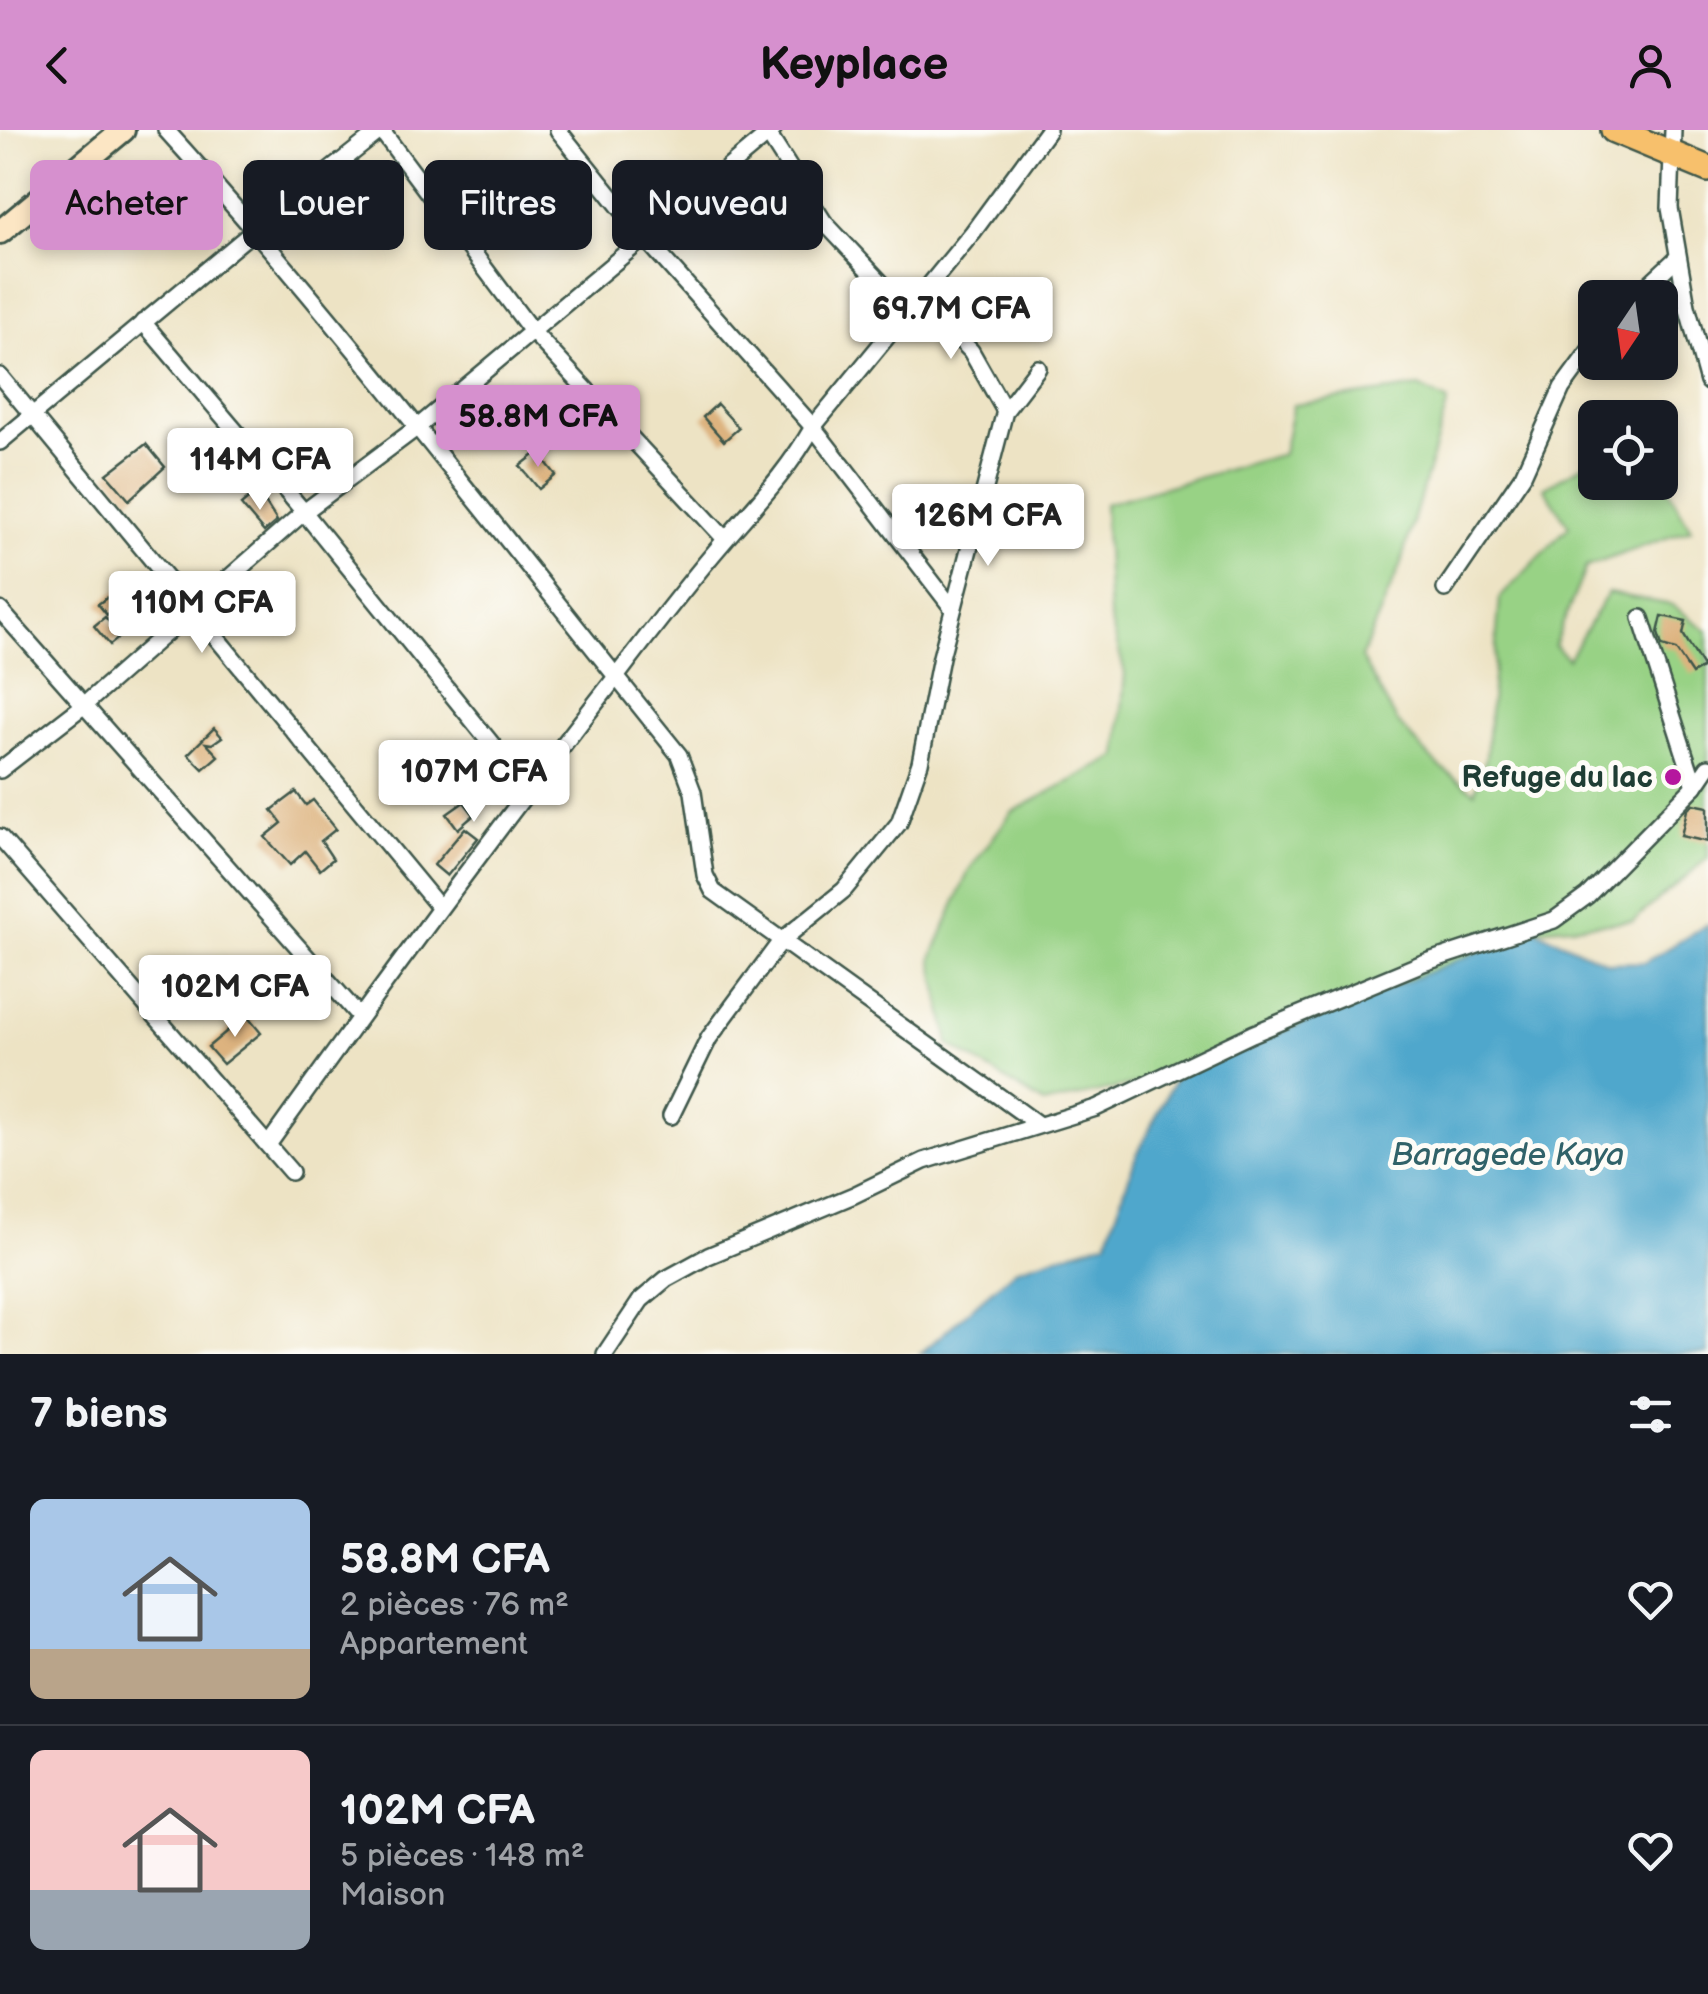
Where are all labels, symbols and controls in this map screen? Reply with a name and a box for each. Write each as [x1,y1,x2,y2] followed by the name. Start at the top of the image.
[30,38,85,93] icon: back
[760,38,948,93] text: Keyplace
[1623,38,1678,93] icon: person
[30,160,223,250] chip: Acheter
[243,160,404,250] chip: Louer
[424,160,592,250] chip: Filtres
[612,160,823,250] chip: Nouveau
[837,277,1065,362] pin: 69.7M CFA
[1578,280,1678,380] north arrow
[1578,280,1678,500] map controls
[872,290,1030,329] text: 69.7M CFA
[424,385,652,470] pin: 58.8M CFA
[458,398,618,437] text: 58.8M CFA
[1578,400,1678,500] button: locate
[157,428,363,513] pin: 114M CFA
[189,441,331,480] text: 114M CFA
[885,484,1091,569] pin: 126M CFA
[914,497,1062,536] text: 126M CFA
[99,571,305,656] pin: 110M CFA
[131,584,273,623] text: 110M CFA
[371,740,577,825] pin: 107M CFA
[401,753,547,792] text: 107M CFA
[1462,760,1653,796] place label: Refuge du lac
[1662,766,1684,788] marker: Refuge du lac
[132,955,338,1040] pin: 102M CFA
[161,968,309,1007] text: 102M CFA
[1392,1136,1624,1175] water label: Barragede Kaya
[1623,1387,1678,1442] icon: filters
[30,1389,168,1440] text: 7 biens
[340,1535,550,1586] text: 58.8M CFA
[110,1539,230,1659] icon: home
[1623,1572,1678,1627] icon: heart
[340,1586,569,1625] text: 2 pièces · 76 m²
[340,1625,528,1664] text: Appartement
[340,1786,535,1837] text: 102M CFA
[110,1790,230,1910] icon: home
[1623,1823,1678,1878] icon: heart
[340,1837,584,1876] text: 5 pièces · 148 m²
[340,1876,445,1915] text: Maison

